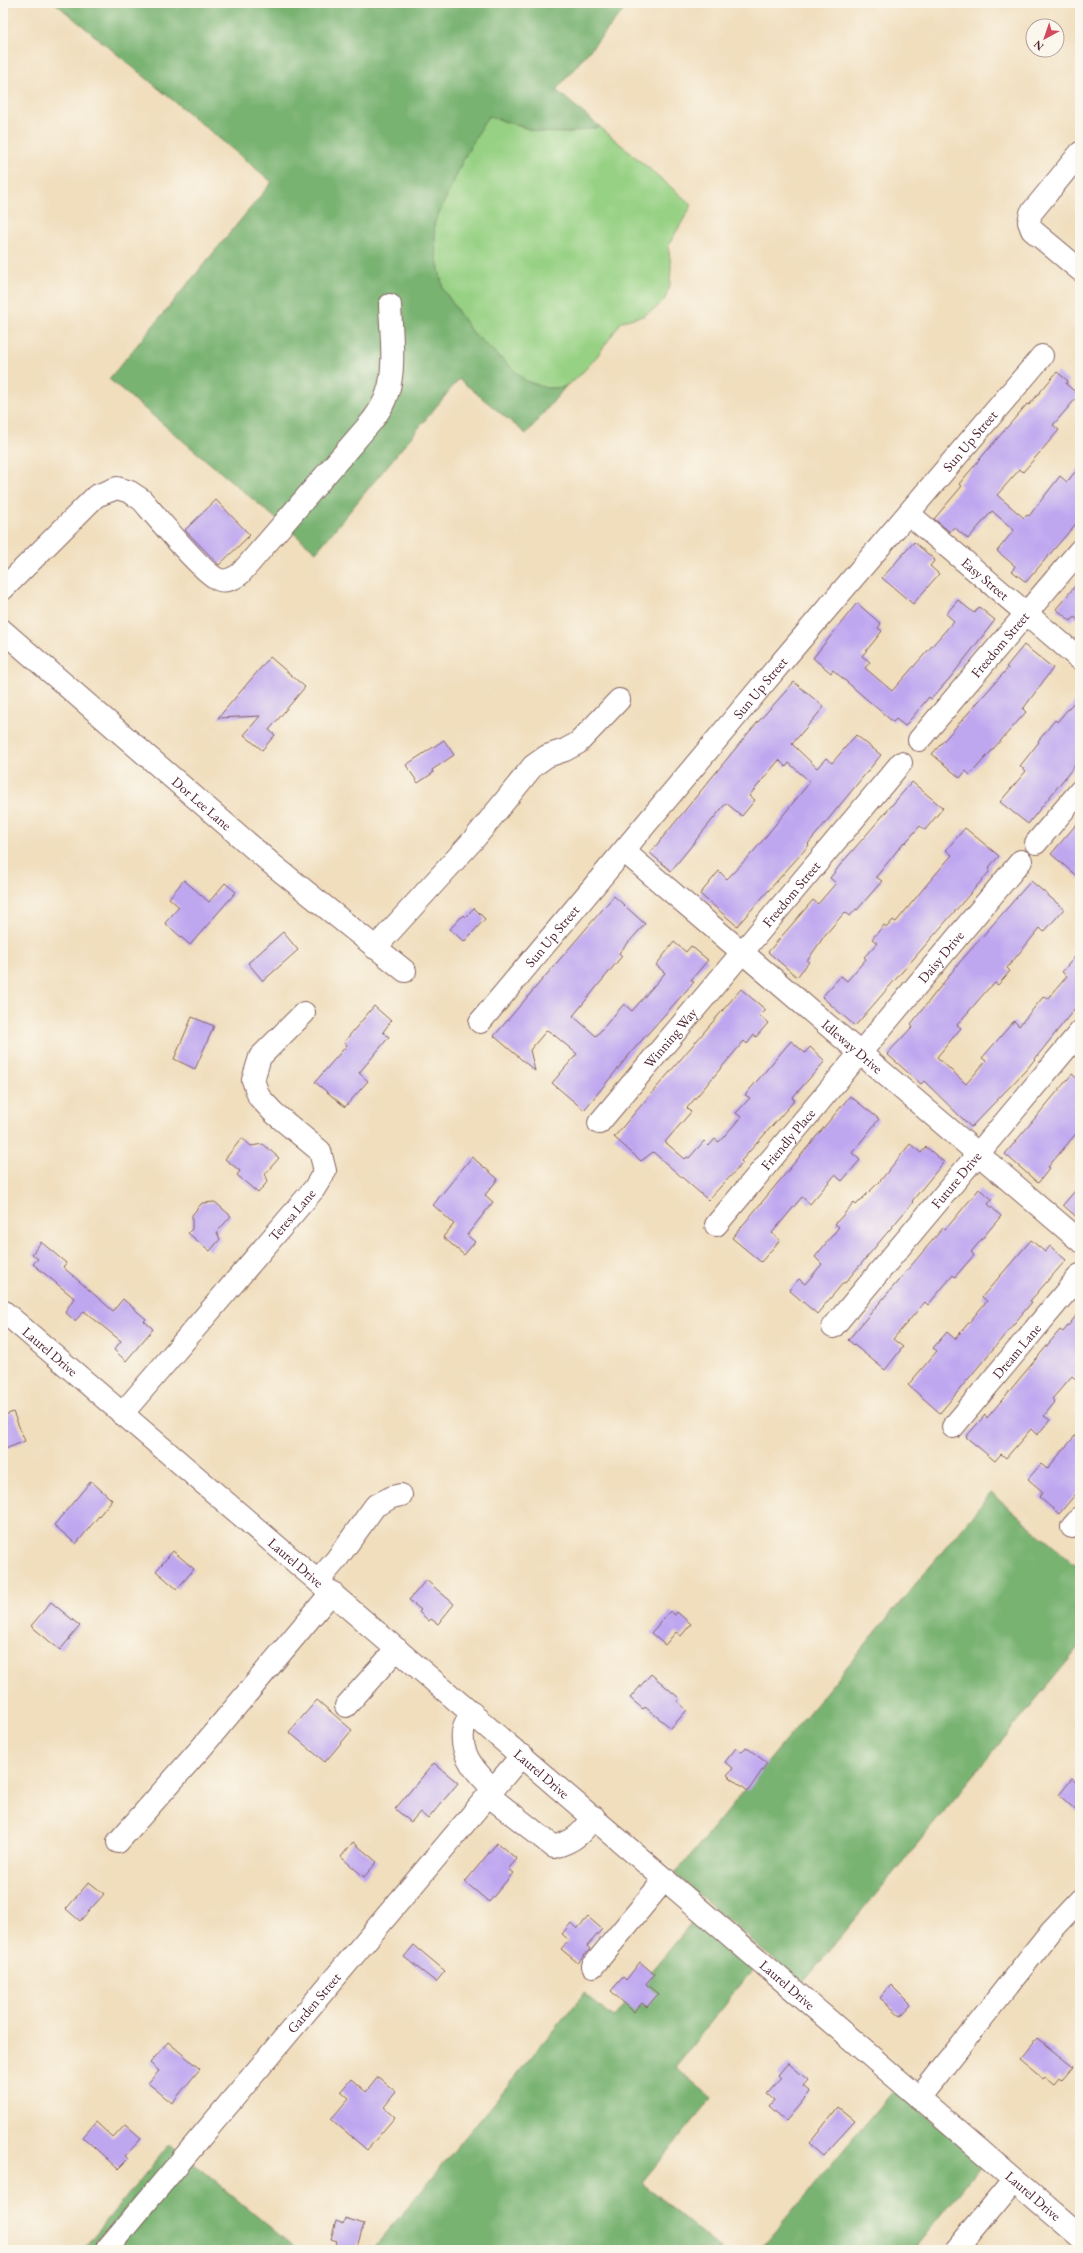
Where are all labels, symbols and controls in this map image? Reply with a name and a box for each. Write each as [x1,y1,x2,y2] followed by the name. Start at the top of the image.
[1025,18,1065,58] north arrow
[1031,37,1046,54] text: N
[938,406,1001,475] street label: Sun Up Street
[958,553,1013,604] street label: Easy Street
[967,607,1033,681] street label: Freedom Street
[729,653,792,722] street label: Sun Up Street
[168,772,236,834] street label: Dor Lee Lane
[758,857,824,931] street label: Freedom Street
[521,901,583,971] street label: Sun Up Street
[914,926,968,987] street label: Daisy Drive
[640,1003,701,1072] street label: Winning Way
[818,1015,887,1078] street label: Idleway Drive
[757,1104,819,1174] street label: Friendly Place
[927,1147,986,1212] street label: Future Drive
[265,1184,320,1245] street label: Teresa Lane
[988,1319,1045,1382] street label: Dream Lane
[19,1323,82,1381] street label: Laurel Drive
[264,1534,328,1592] street label: Laurel Drive
[510,1745,573,1803] street label: Laurel Drive
[756,1956,819,2014] street label: Laurel Drive
[283,1968,345,2037] street label: Garden Street
[1002,2167,1065,2225] street label: Laurel Drive

